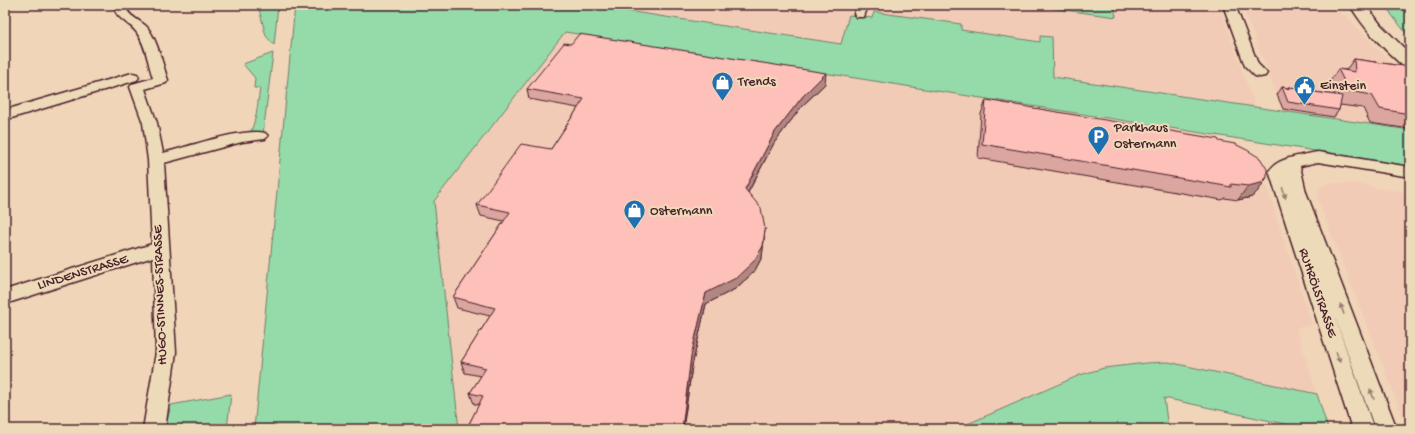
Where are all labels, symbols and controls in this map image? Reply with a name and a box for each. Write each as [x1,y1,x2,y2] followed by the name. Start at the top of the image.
[710,69,736,102] shop icon: Trends
[1292,73,1318,106] public building icon: Einstein
[737,74,776,91] place label: Trends
[1320,78,1367,95] place label: Einstein
[1113,120,1177,153] place label: Parkhaus Ostermann
[1085,123,1111,156] parking icon: Parkhaus Ostermann
[1281,188,1287,200] one-way arrow
[622,198,648,231] shop icon: Ostermann
[650,203,713,220] place label: Ostermann
[150,223,172,365] street label: HUGO-STINNES-STRASSE
[1294,246,1341,341] street label: RUHRÖLSTRASSE
[36,251,132,295] street label: LINDENSTRASSE
[1338,302,1344,314] one-way arrow
[1336,351,1342,363] one-way arrow
[1369,387,1375,399] one-way arrow

